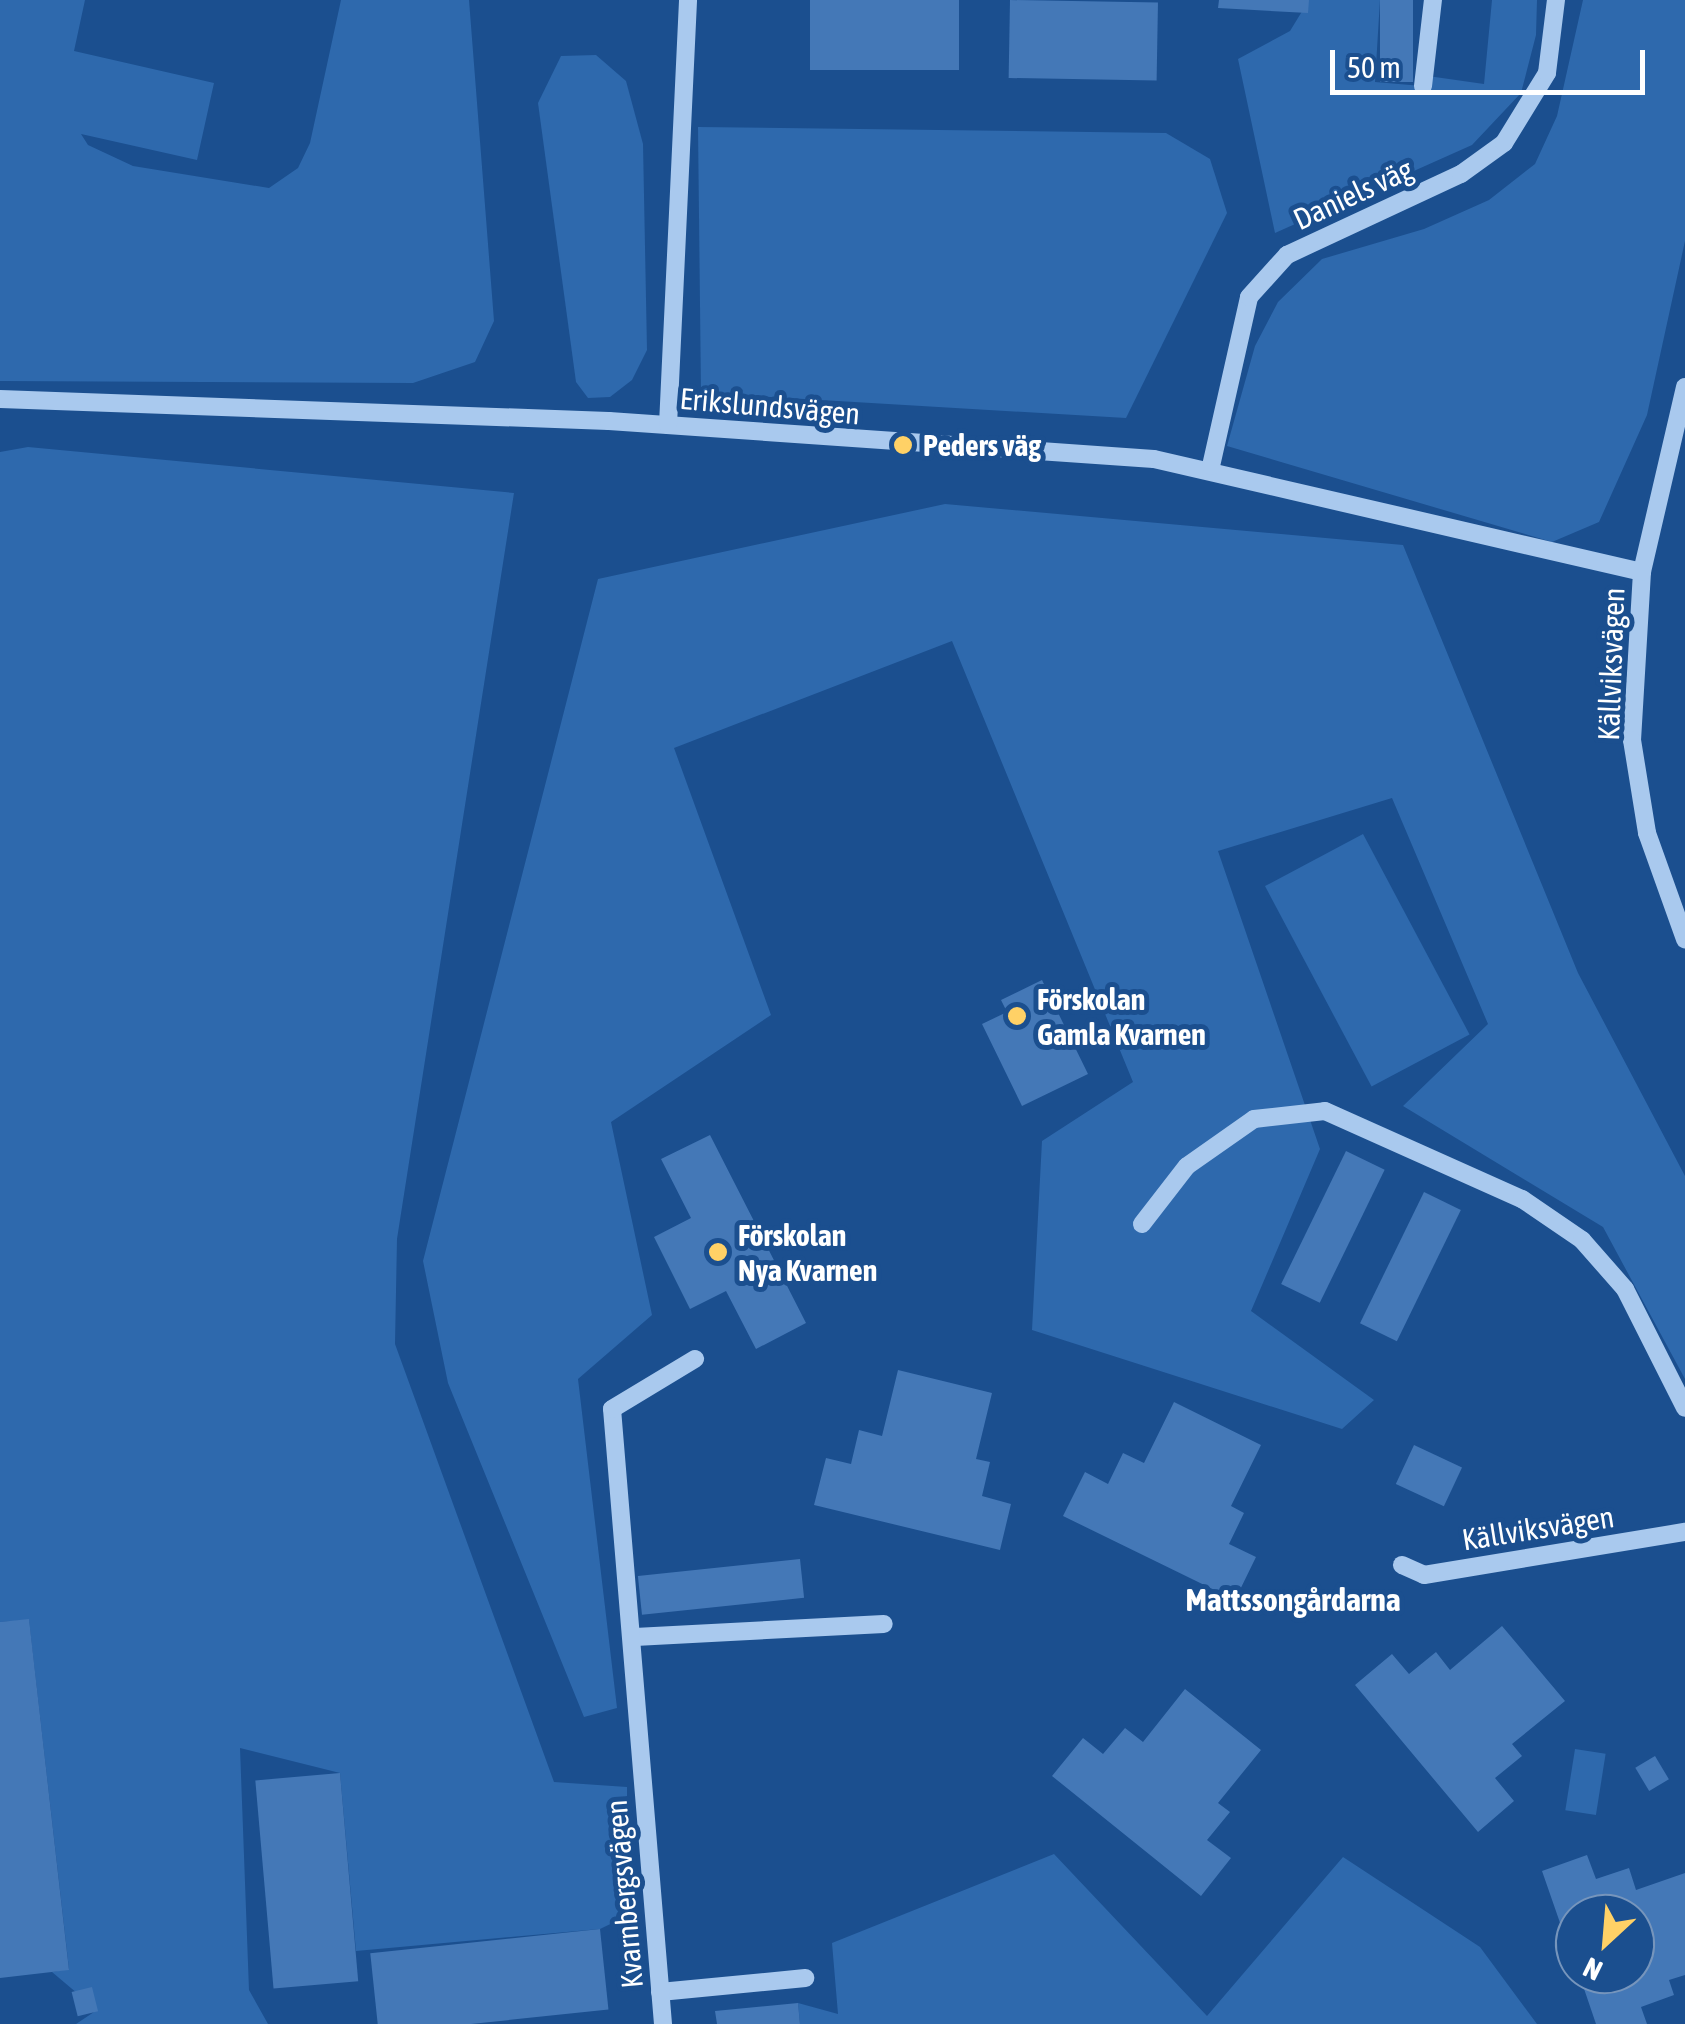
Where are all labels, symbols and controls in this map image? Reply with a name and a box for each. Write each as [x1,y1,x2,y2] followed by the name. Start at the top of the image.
[1335,30,1650,92] scale bar
[1347,50,1401,84] text: 50 m
[1288,151,1418,237] street label: Daniels väg
[678,380,862,432] street label: Erikslundsvägen
[923,427,1041,463] place label: Peders väg
[892,434,914,456] marker: Peders väg
[1590,587,1632,741] street label: Källviksvägen
[1037,981,1206,1052] place label: Förskolan Gamla Kvarnen
[1006,1005,1028,1027] marker: Förskolan Gamla Kvarnen
[738,1217,877,1288] place label: Förskolan Nya Kvarnen
[707,1241,729,1263] marker: Förskolan Nya Kvarnen
[1460,1498,1616,1558] street label: Källviksvägen
[1185,1581,1401,1619] district label: Mattssongårdarna
[598,1798,650,1990] street label: Kvarnbergsvägen
[1555,1894,1655,1994] north arrow
[1578,1951,1607,1987] text: N

